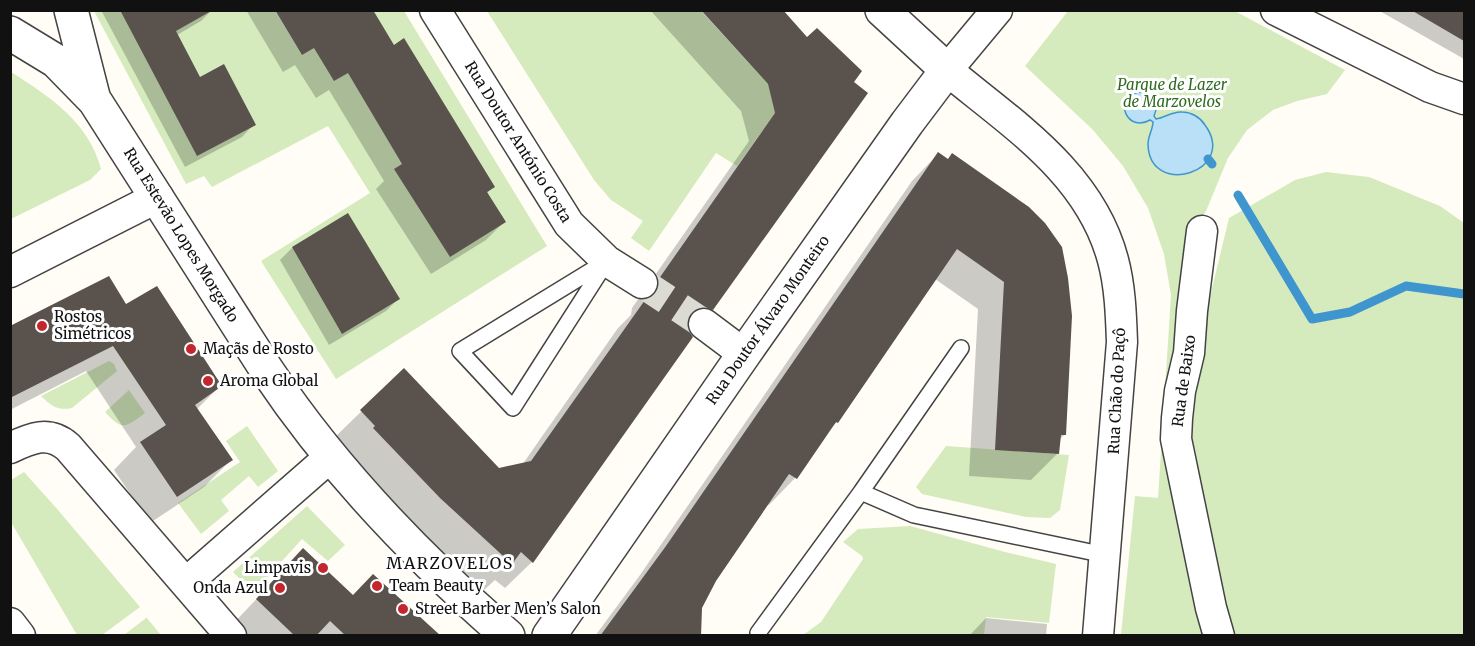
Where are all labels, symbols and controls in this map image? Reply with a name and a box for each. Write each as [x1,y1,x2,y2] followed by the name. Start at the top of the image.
[461,58,576,226] street label: Rua Doutor António Costa
[1117,75,1228,111] park label: Parque de Lazer de Marzovelos
[120,144,243,326] street label: Rua Estevão Lopes Morgado
[701,231,833,408] street label: Rua Doutor Álvaro Monteiro
[54,307,131,343] place label: Rostos Simétricos
[35,319,49,333] marker: Rostos Simétricos
[1104,327,1129,455] street label: Rua Chão do Paçô
[1168,334,1199,428] street label: Rua de Baixo
[203,339,314,358] place label: Maçãs de Rosto
[184,342,198,356] marker: Maçãs de Rosto
[219,371,319,390] place label: Aroma Global
[201,374,215,388] marker: Aroma Global
[386,553,514,573] district label: MARZOVELOS
[244,558,311,577] place label: Limpavis
[316,561,330,575] marker: Limpavis
[389,576,484,595] place label: Team Beauty
[193,578,268,597] place label: Onda Azul
[370,579,384,593] marker: Team Beauty
[273,581,287,595] marker: Onda Azul
[415,599,601,618] place label: Street Barber Men’s Salon
[396,602,410,616] marker: Street Barber Men’s Salon

